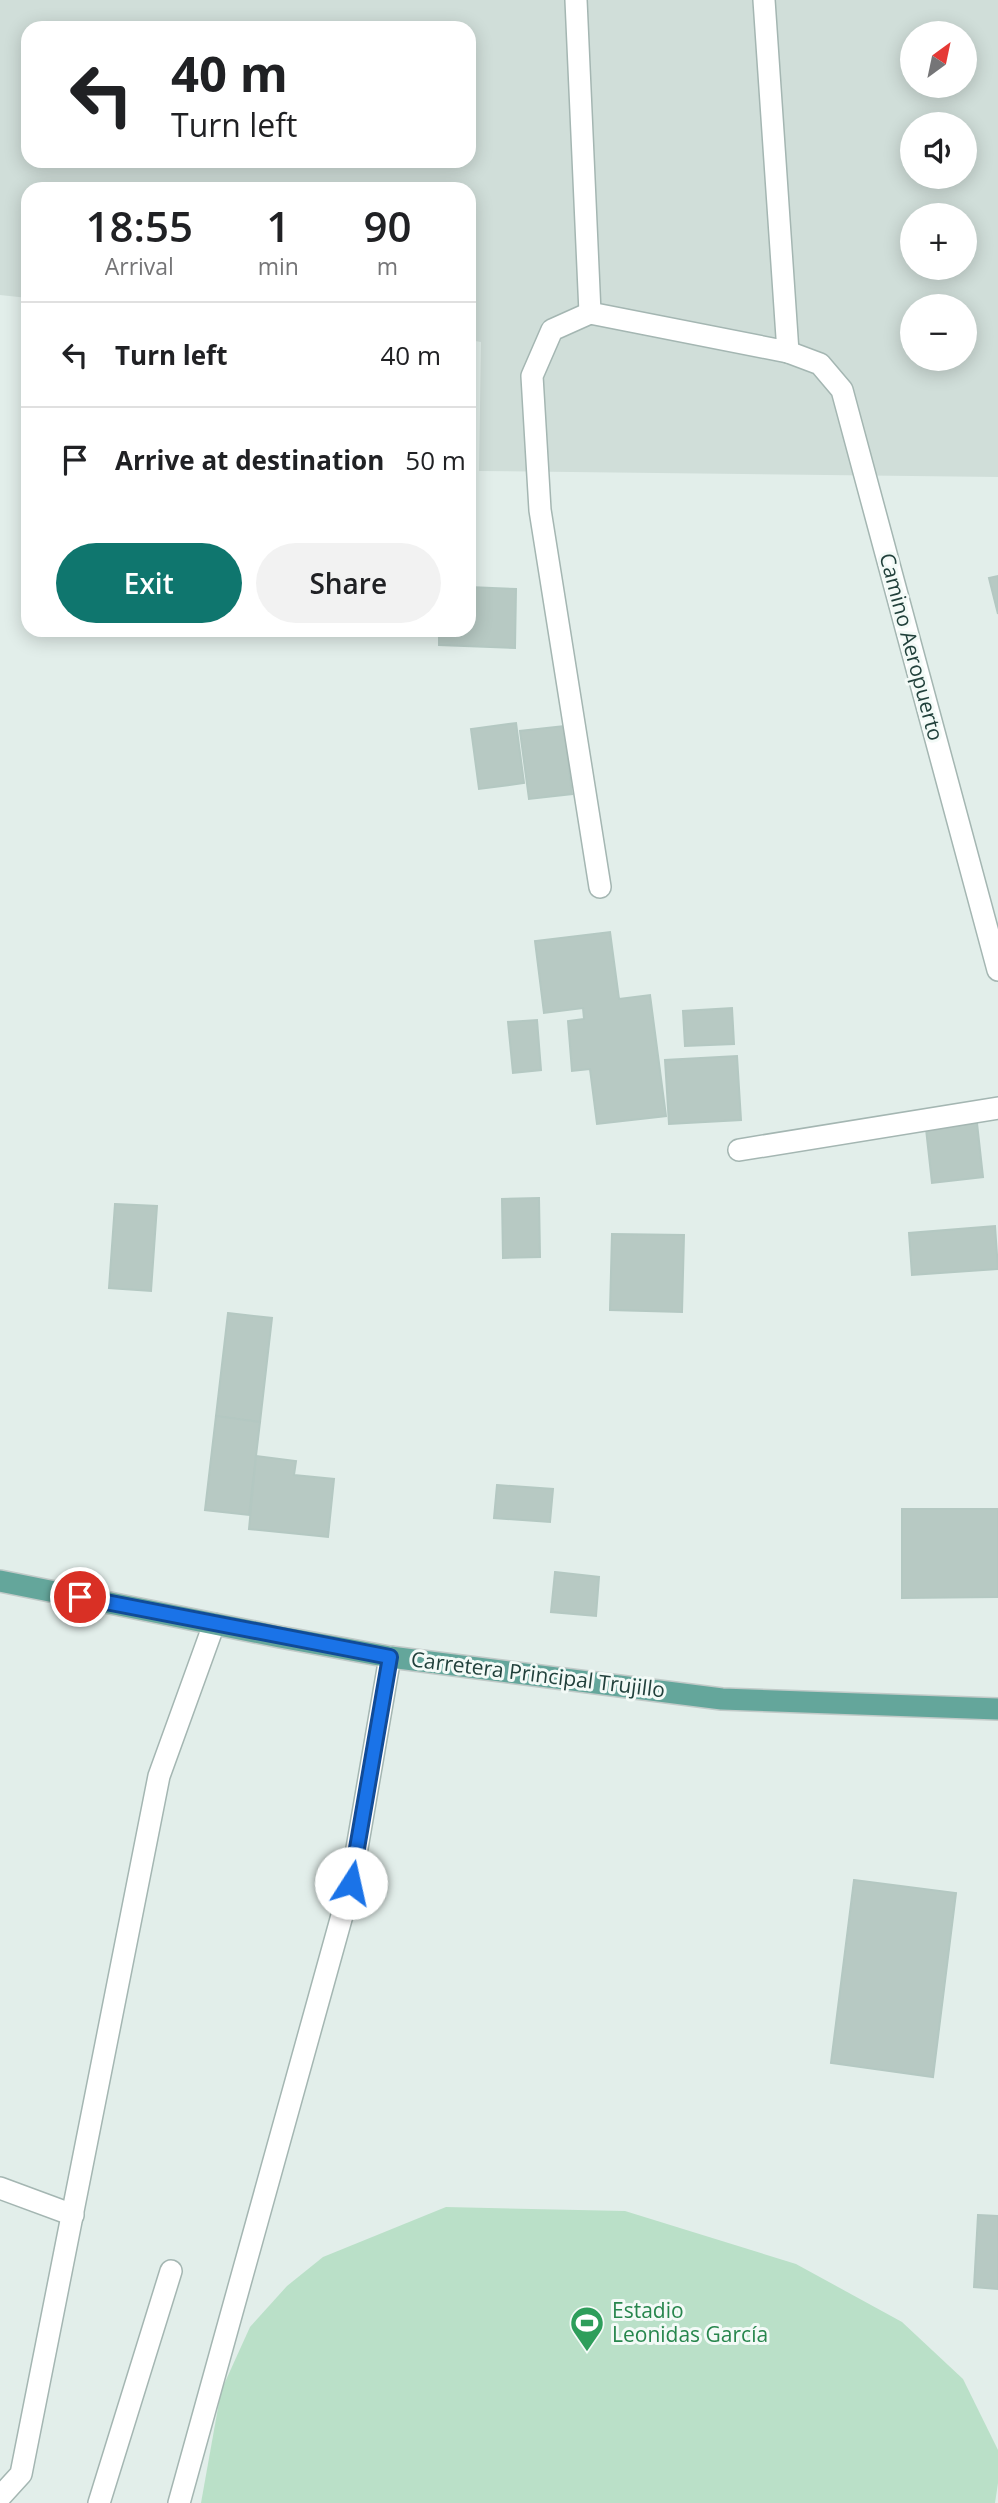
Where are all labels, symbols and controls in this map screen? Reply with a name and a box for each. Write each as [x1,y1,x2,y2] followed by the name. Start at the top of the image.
[900,21,976,98] north arrow
[900,21,977,371] map controls
[171,40,288,106] text: 40 m
[56,49,147,140] icon: left
[171,103,297,146] text: Turn left
[900,112,977,189] button: sound
[86,197,193,254] text: 18:55
[266,197,290,254] text: 1
[363,197,411,254] text: 90
[900,203,977,280] button: +
[105,250,174,282] text: Arrival
[258,250,299,282] text: min
[377,250,398,282] text: m
[900,294,977,371] button: −
[56,336,94,374] icon: left
[115,337,227,373] text: Turn left
[380,337,441,373] text: 40 m
[56,441,94,479] icon: arrive
[115,442,384,478] text: Arrive at destination
[405,442,466,478] text: 50 m
[56,543,242,623] button: Exit
[256,543,441,623] button: Share
[873,550,950,744] street label: Camino Aeropuerto
[50,1567,110,1627] pin
[61,1578,99,1616] icon: arrive
[410,1645,667,1703] street label: Carretera Principal Trujillo
[314,1846,388,1920] position arrow
[612,2296,768,2348] place label: Estadio Leonidas García
[568,2304,606,2353] sports icon: Estadio Leonidas García

